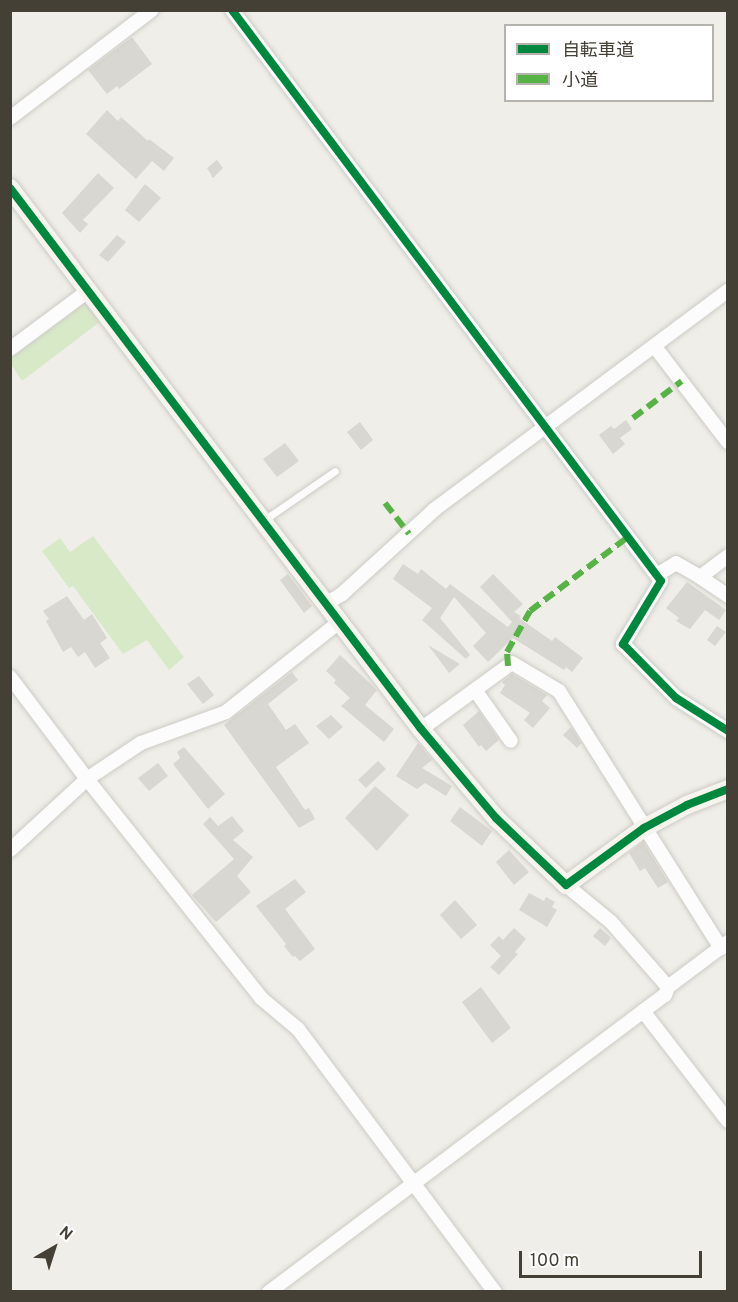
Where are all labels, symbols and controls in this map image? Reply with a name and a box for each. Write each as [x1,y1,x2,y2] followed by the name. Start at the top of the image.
[504,24,714,102] legend
[562,40,634,63] text: 自転車道
[562,70,598,93] text: 小道
[24,1218,84,1278] north arrow
[55,1223,76,1245] text: N
[522,1239,705,1277] scale bar
[530,1250,579,1273] text: 100 m

